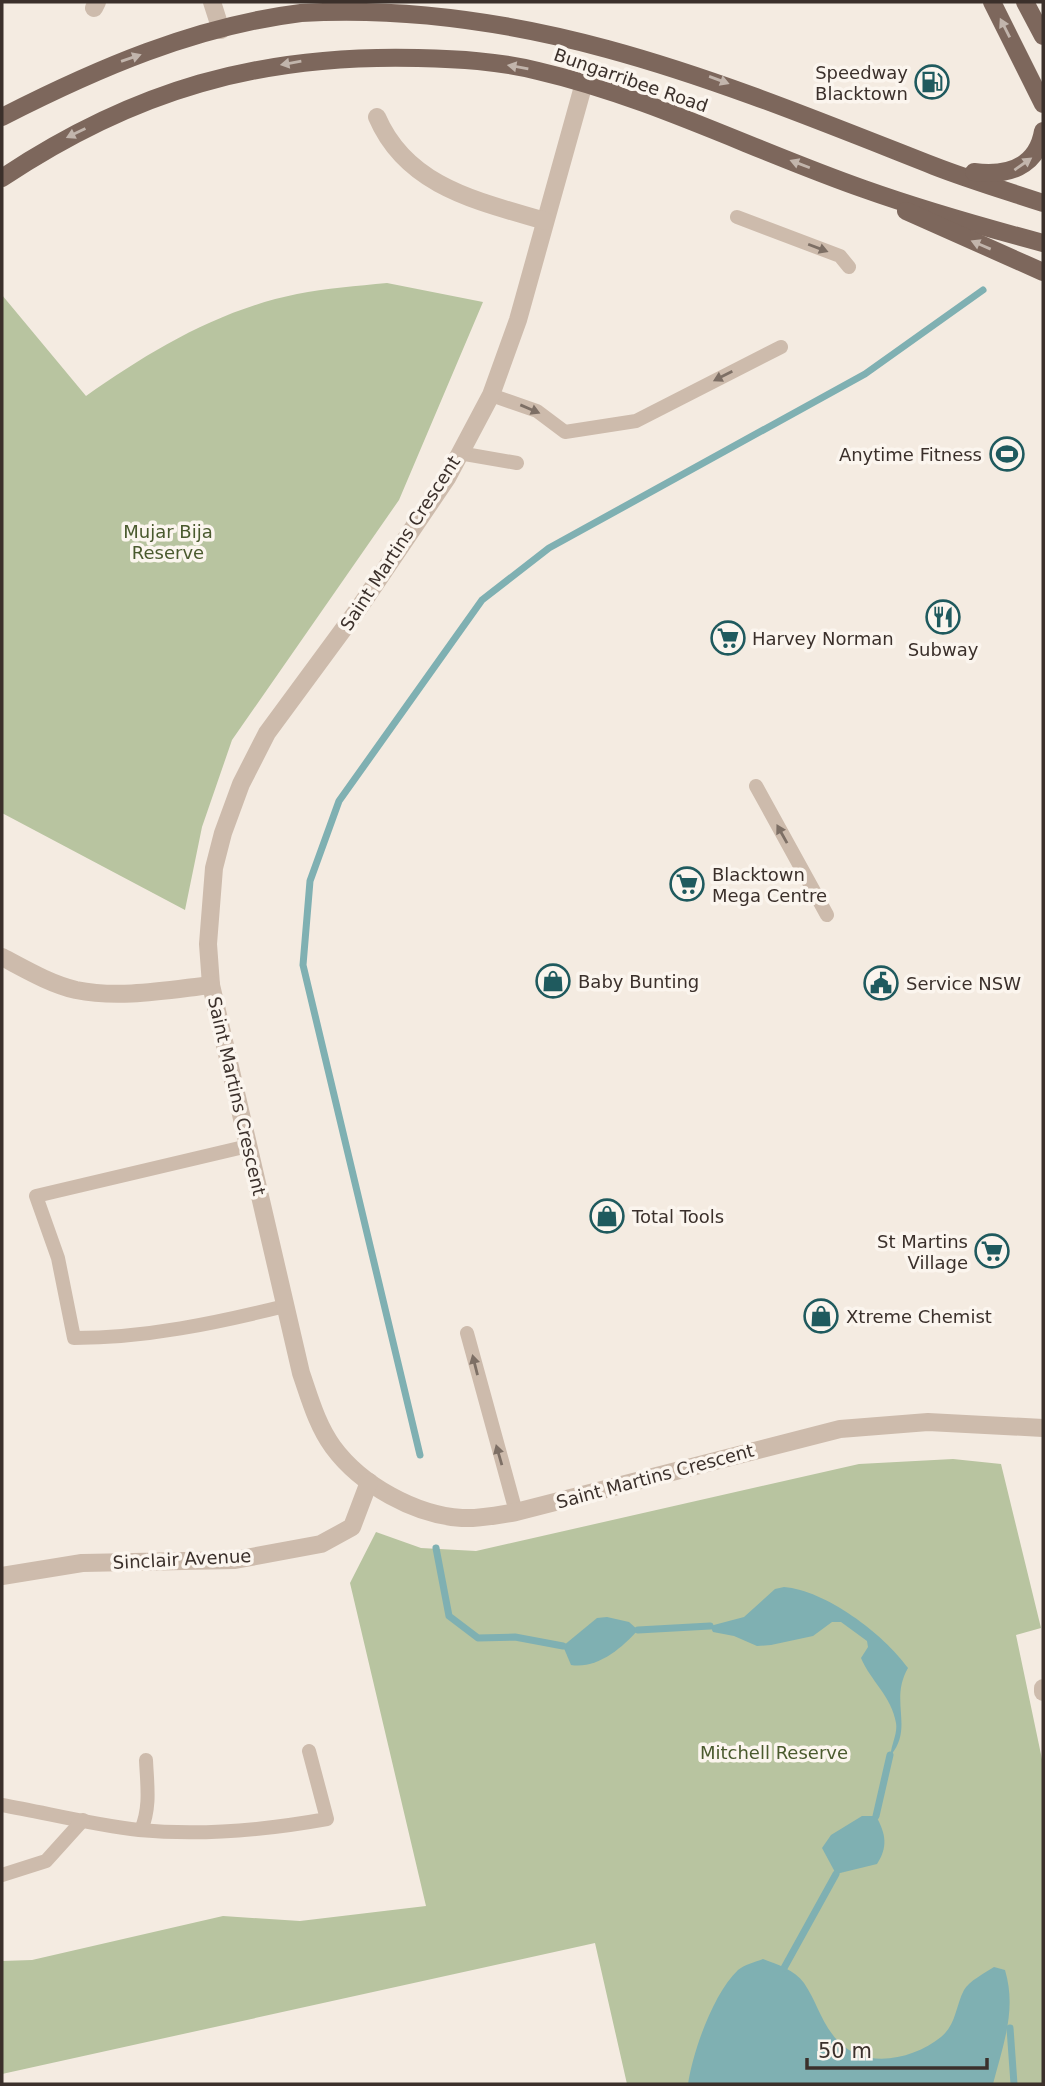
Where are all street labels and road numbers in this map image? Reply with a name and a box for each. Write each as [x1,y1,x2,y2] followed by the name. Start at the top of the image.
[551,44,711,116] street label: Bungarribee Road
[336,452,464,634] street label: Saint Martins Crescent
[204,994,270,1198] street label: Saint Martins Crescent
[554,1440,756,1512] street label: Saint Martins Crescent
[112,1545,252,1573] street label: Sinclair Avenue

